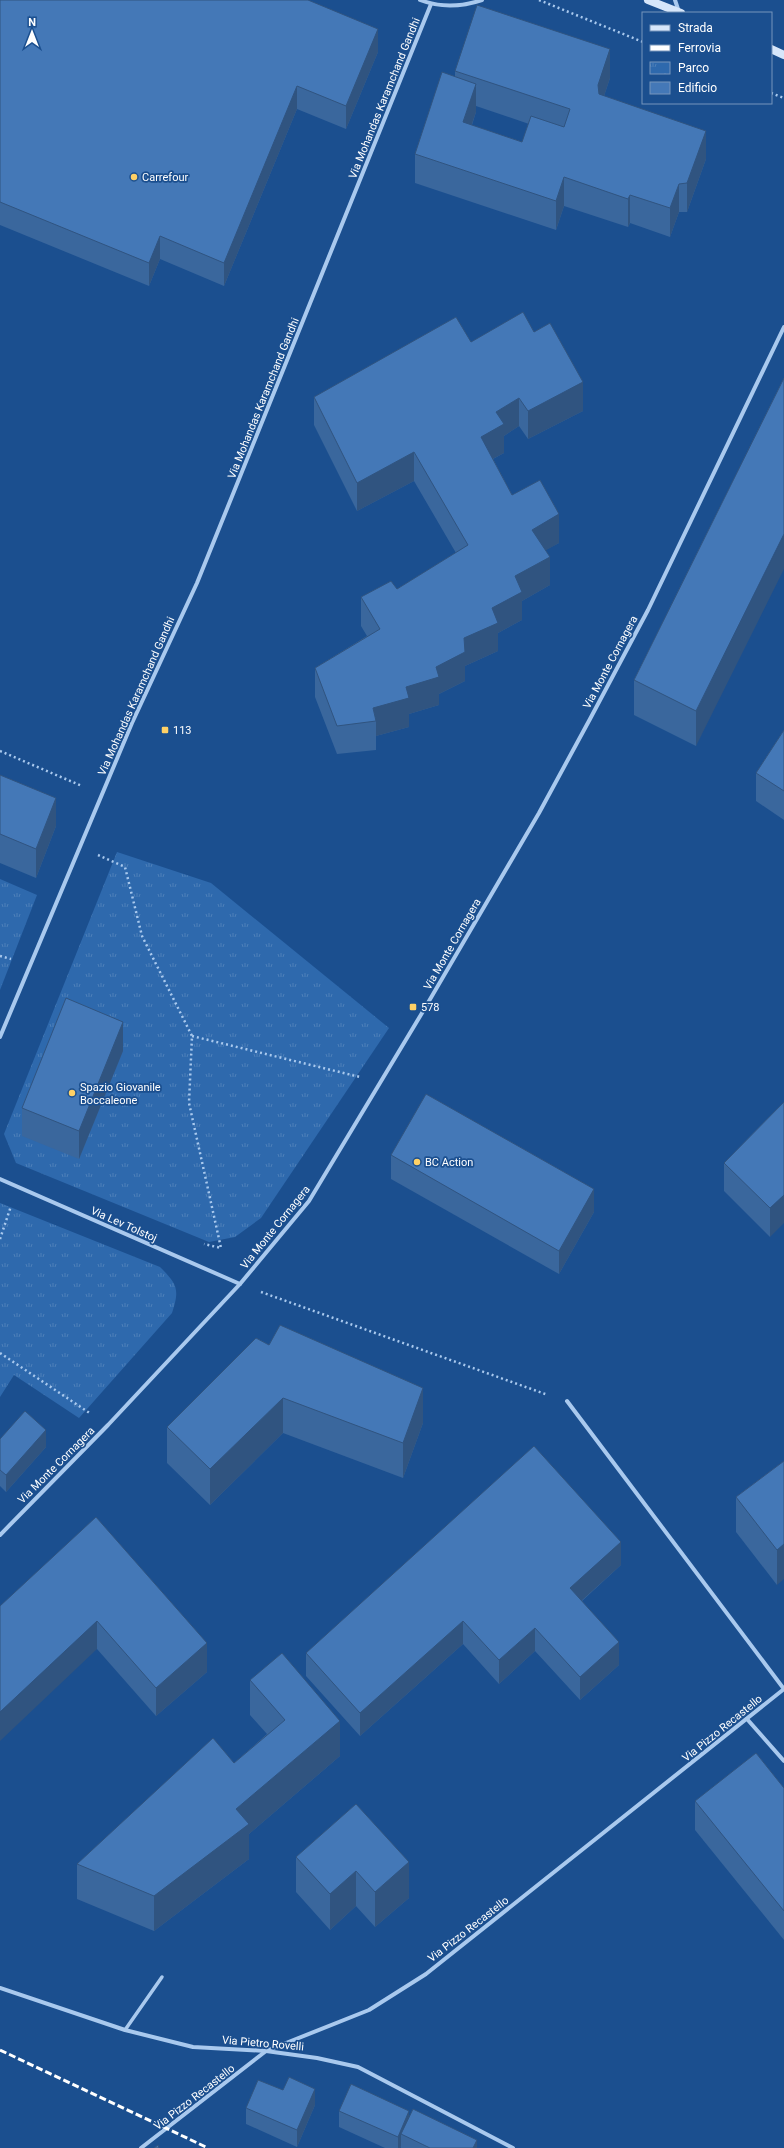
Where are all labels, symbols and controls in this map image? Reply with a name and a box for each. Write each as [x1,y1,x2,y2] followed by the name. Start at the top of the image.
[12,12,52,52] north arrow
[642,12,772,104] legend
[28,16,36,29] text: N
[346,16,423,181] street label: Via Mohandas Karamchand Gandhi
[678,21,713,35] text: Strada
[678,41,721,55] text: Ferrovia
[678,61,709,75] text: Parco
[678,81,717,95] text: Edificio
[142,171,188,184] place label: Carrefour
[129,172,139,182] marker: Carrefour
[225,316,302,481] street label: Via Mohandas Karamchand Gandhi
[580,614,640,711] street label: Via Monte Cornagera
[95,615,177,778] street label: Via Mohandas Karamchand Gandhi
[173,724,192,737] place label: 113
[160,725,170,735] marker: 113
[421,896,484,992] street label: Via Monte Cornagera
[421,1001,440,1014] place label: 578
[408,1002,418,1012] marker: 578
[80,1081,161,1107] place label: Spazio Giovanile Boccaleone
[67,1088,77,1098] marker: Spazio Giovanile Boccaleone
[425,1156,473,1169] place label: BC Action
[412,1157,422,1167] marker: BC Action
[238,1183,313,1272] street label: Via Monte Cornagera
[89,1204,159,1245] street label: Via Lev Tolstoj
[15,1424,97,1506] street label: Via Monte Cornagera
[680,1692,765,1765] street label: Via Pizzo Recastello
[425,1894,511,1965] street label: Via Pizzo Recastello
[221,2033,304,2054] street label: Via Pietro Rovelli
[151,2062,237,2133] street label: Via Pizzo Recastello

